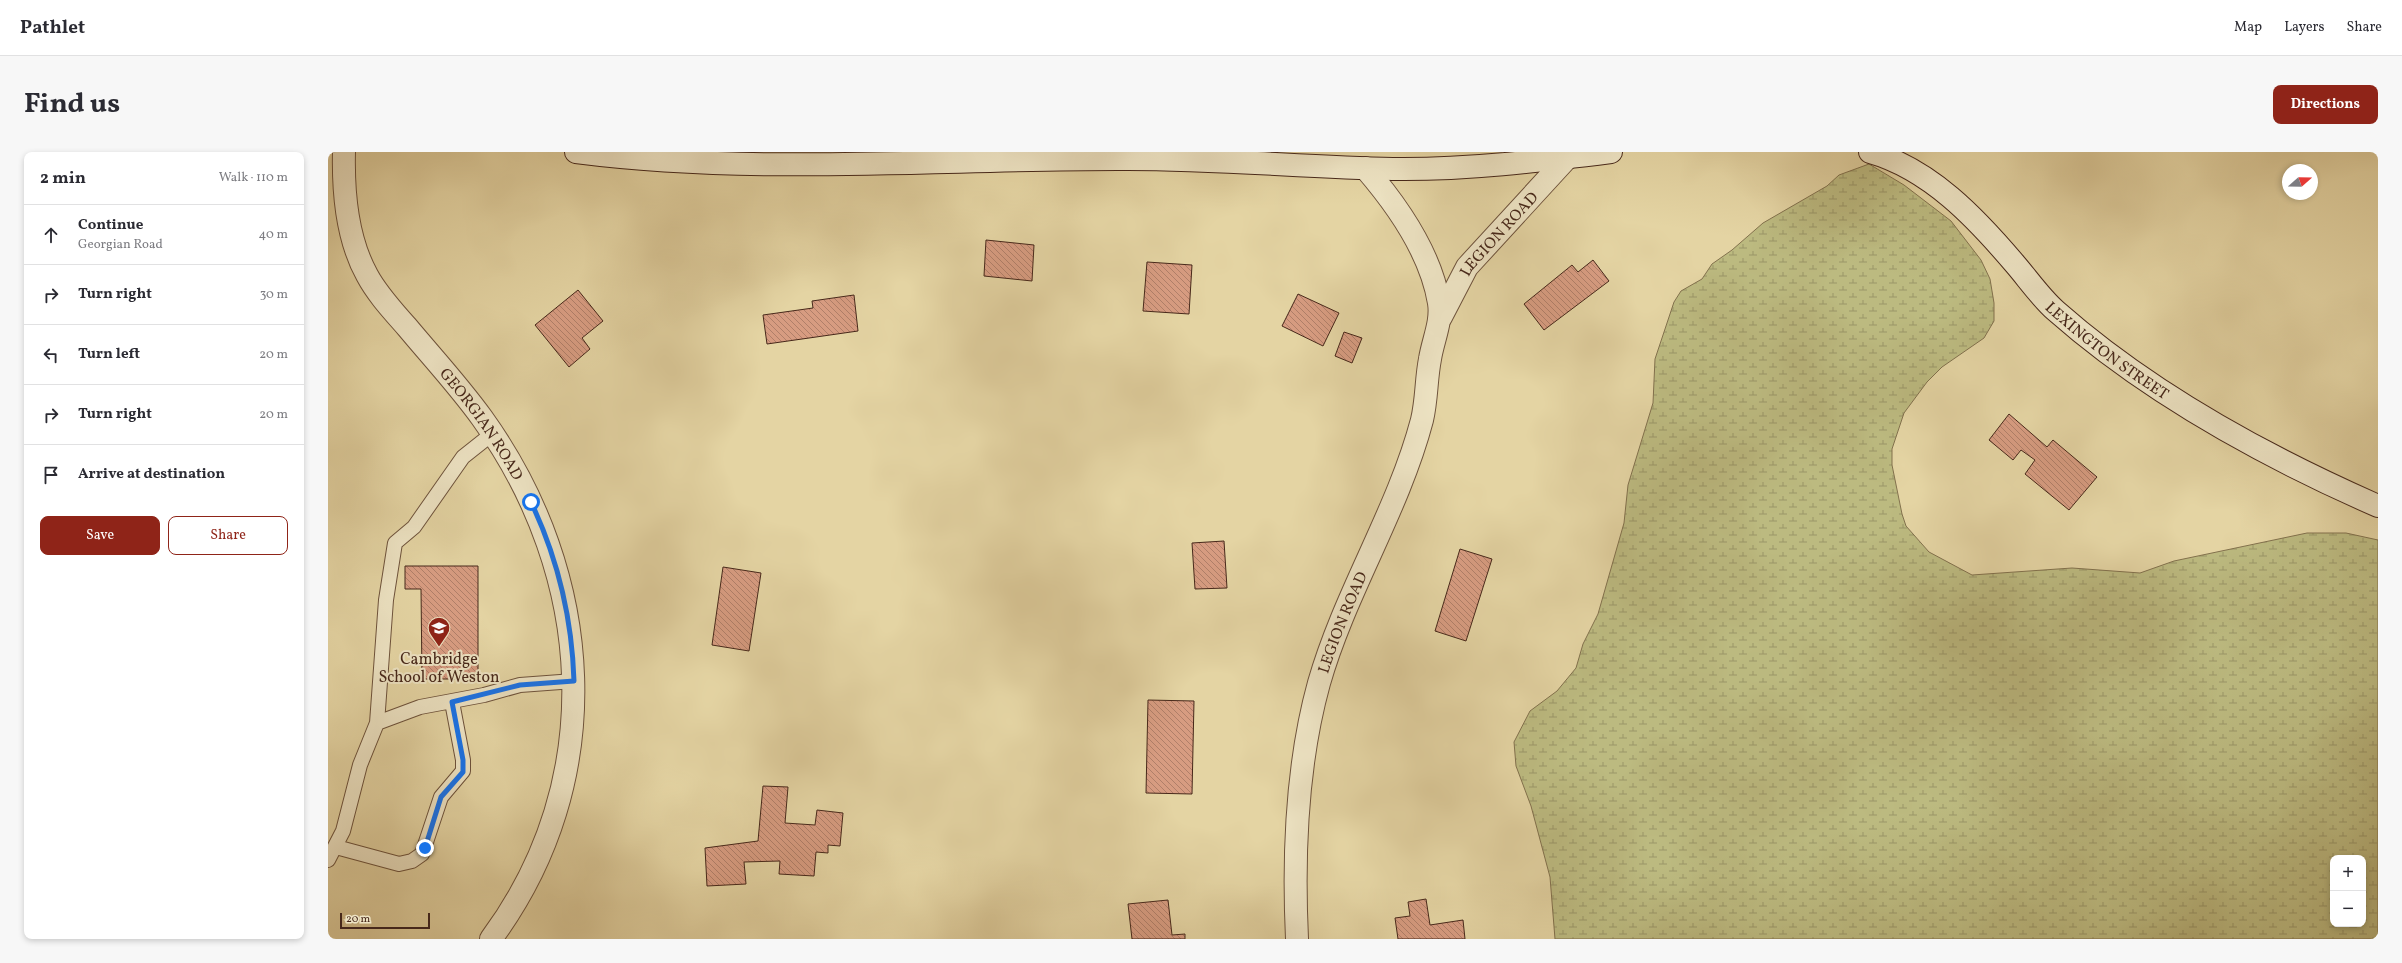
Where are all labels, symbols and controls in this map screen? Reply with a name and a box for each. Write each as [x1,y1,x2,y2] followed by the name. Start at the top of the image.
[20,15,85,41] text: Pathlet
[2234,18,2262,37] text: Map
[2284,18,2324,37] text: Layers
[2346,18,2382,37] text: Share
[24,85,120,124] text: Find us
[2273,85,2378,124] button: Directions
[2282,164,2318,200] north arrow
[40,167,86,190] text: 2 min
[219,169,288,187] text: Walk · 110 m
[1455,187,1544,280] street label: LEGION ROAD
[78,215,143,236] text: Continue
[40,224,62,246] icon: ahead
[259,226,288,244] text: 40 m
[78,236,163,254] text: Georgian Road
[40,284,62,306] icon: right
[78,284,152,305] text: Turn right
[260,286,288,304] text: 30 m
[2039,297,2173,406] street label: LEXINGTON STREET
[40,344,62,366] icon: left
[78,344,140,365] text: Turn left
[259,346,288,364] text: 20 m
[434,364,528,485] street label: GEORGIAN ROAD
[40,404,62,426] icon: right
[78,404,152,425] text: Turn right
[259,406,288,424] text: 20 m
[40,464,62,486] icon: arrive
[78,464,225,485] text: Arrive at destination
[522,493,540,511] route start
[40,516,160,555] button: Save
[168,516,288,555] button: Share
[1314,568,1374,676] street label: LEGION ROAD
[426,615,452,648] school or university icon: Cambridge School of Weston
[379,649,500,689] place label: Cambridge School of Weston
[416,839,434,857] route end
[2330,855,2366,927] map controls
[2330,855,2366,891] button: +
[2330,891,2366,927] button: −
[340,911,430,930] scale bar
[346,912,370,927] text: 20 m

